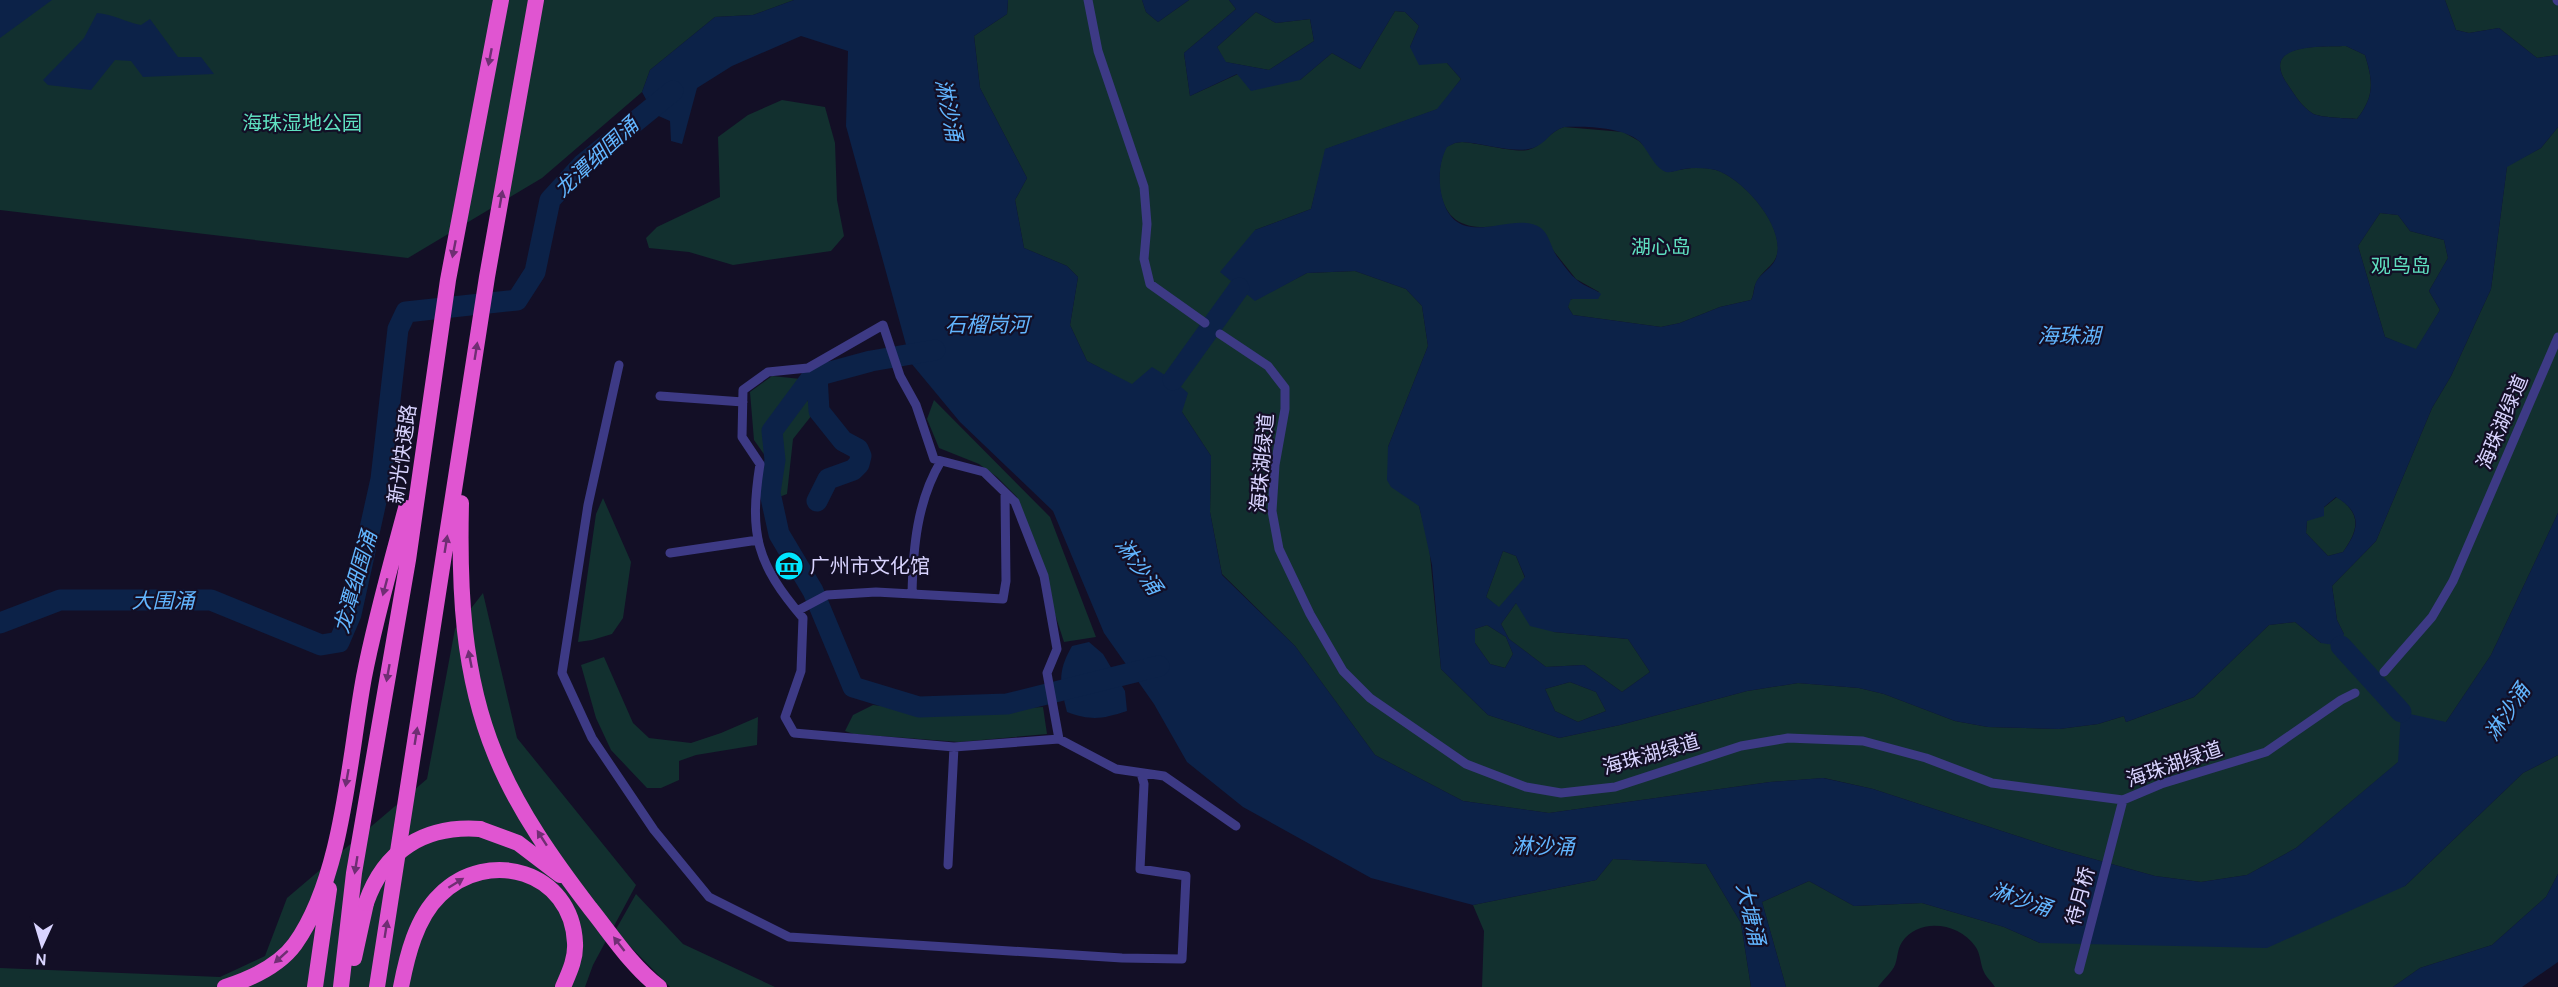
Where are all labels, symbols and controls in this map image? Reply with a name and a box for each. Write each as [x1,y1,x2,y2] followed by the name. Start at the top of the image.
[485,48,494,67] one-way arrow
[931,77,968,145] water label: 淋沙涌
[242,111,362,135] park label: 海珠湿地公园
[549,111,644,202] water label: 龙潭细围涌
[497,189,506,208] one-way arrow
[1631,235,1691,259] park label: 湖心岛
[449,240,458,259] one-way arrow
[2371,254,2431,278] park label: 观鸟岛
[945,312,1033,337] water label: 石榴岗河
[2038,323,2103,348] water label: 海珠湖
[472,342,481,361] one-way arrow
[2471,371,2533,473] street label: 海珠湖绿道
[383,403,421,505] street label: 新光快速路
[1246,412,1278,514] street label: 海珠湖绿道
[329,526,382,636] water label: 龙潭细围涌
[1111,533,1168,601] water label: 淋沙涌
[441,534,450,553] one-way arrow
[773,550,805,582] museum icon: 广州市文化馆
[810,554,930,578] place label: 广州市文化馆
[380,578,390,596] one-way arrow
[132,588,196,613] water label: 大围涌
[465,650,474,669] one-way arrow
[384,664,393,683] one-way arrow
[2479,677,2536,745] water label: 淋沙涌
[411,727,420,746] one-way arrow
[1600,729,1702,779] street label: 海珠湖绿道
[2123,736,2225,792] street label: 海珠湖绿道
[342,768,351,787] one-way arrow
[536,830,547,847] one-way arrow
[1511,833,1577,859] water label: 淋沙涌
[351,856,360,875] one-way arrow
[2061,864,2099,928] street label: 待月桥
[448,877,464,888] one-way arrow
[1987,877,2057,922] water label: 淋沙涌
[1732,880,1771,949] water label: 大塘涌
[12,915,72,975] north arrow
[381,920,390,939] one-way arrow
[612,936,625,952] one-way arrow
[35,950,47,969] text: N
[274,950,289,963] one-way arrow

